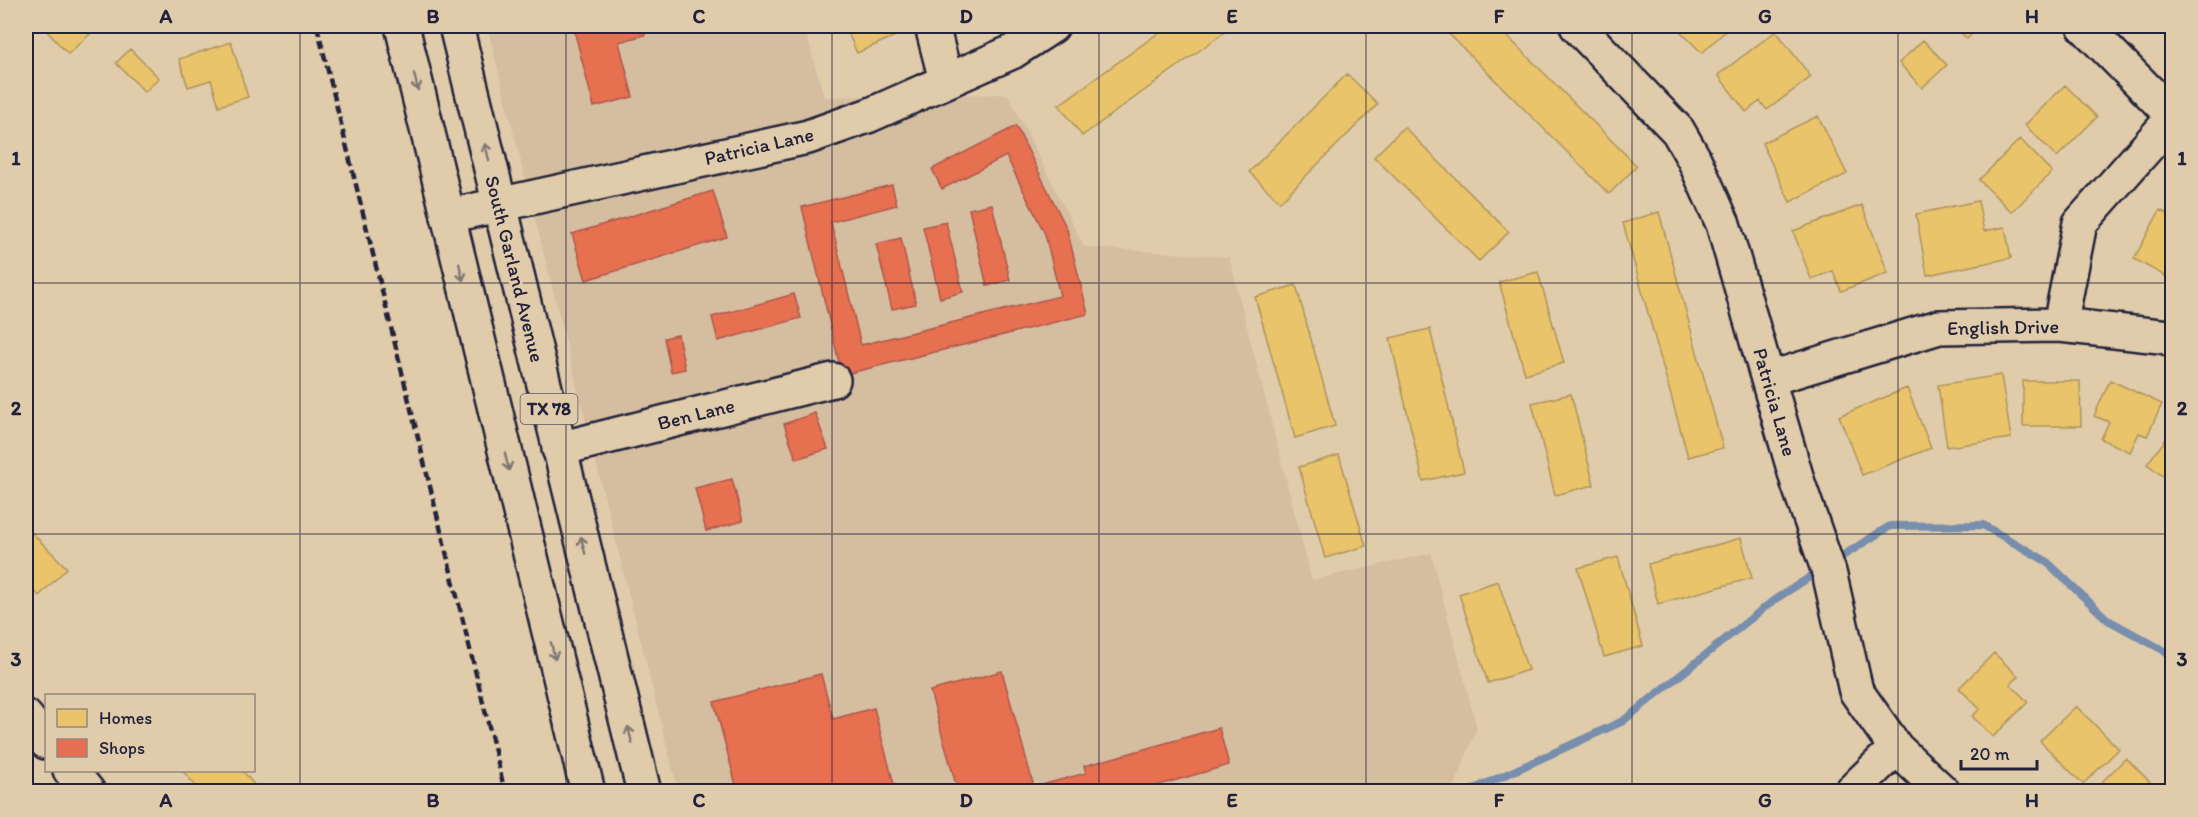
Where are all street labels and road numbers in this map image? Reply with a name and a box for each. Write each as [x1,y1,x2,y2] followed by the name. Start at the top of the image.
[702,122,816,170] street label: Patricia Lane
[480,173,550,365] street label: South Garland Avenue
[1947,314,2059,340] street label: English Drive
[1748,345,1802,459] street label: Patricia Lane
[655,393,737,435] street label: Ben Lane
[520,394,578,424] road number: TX 78

